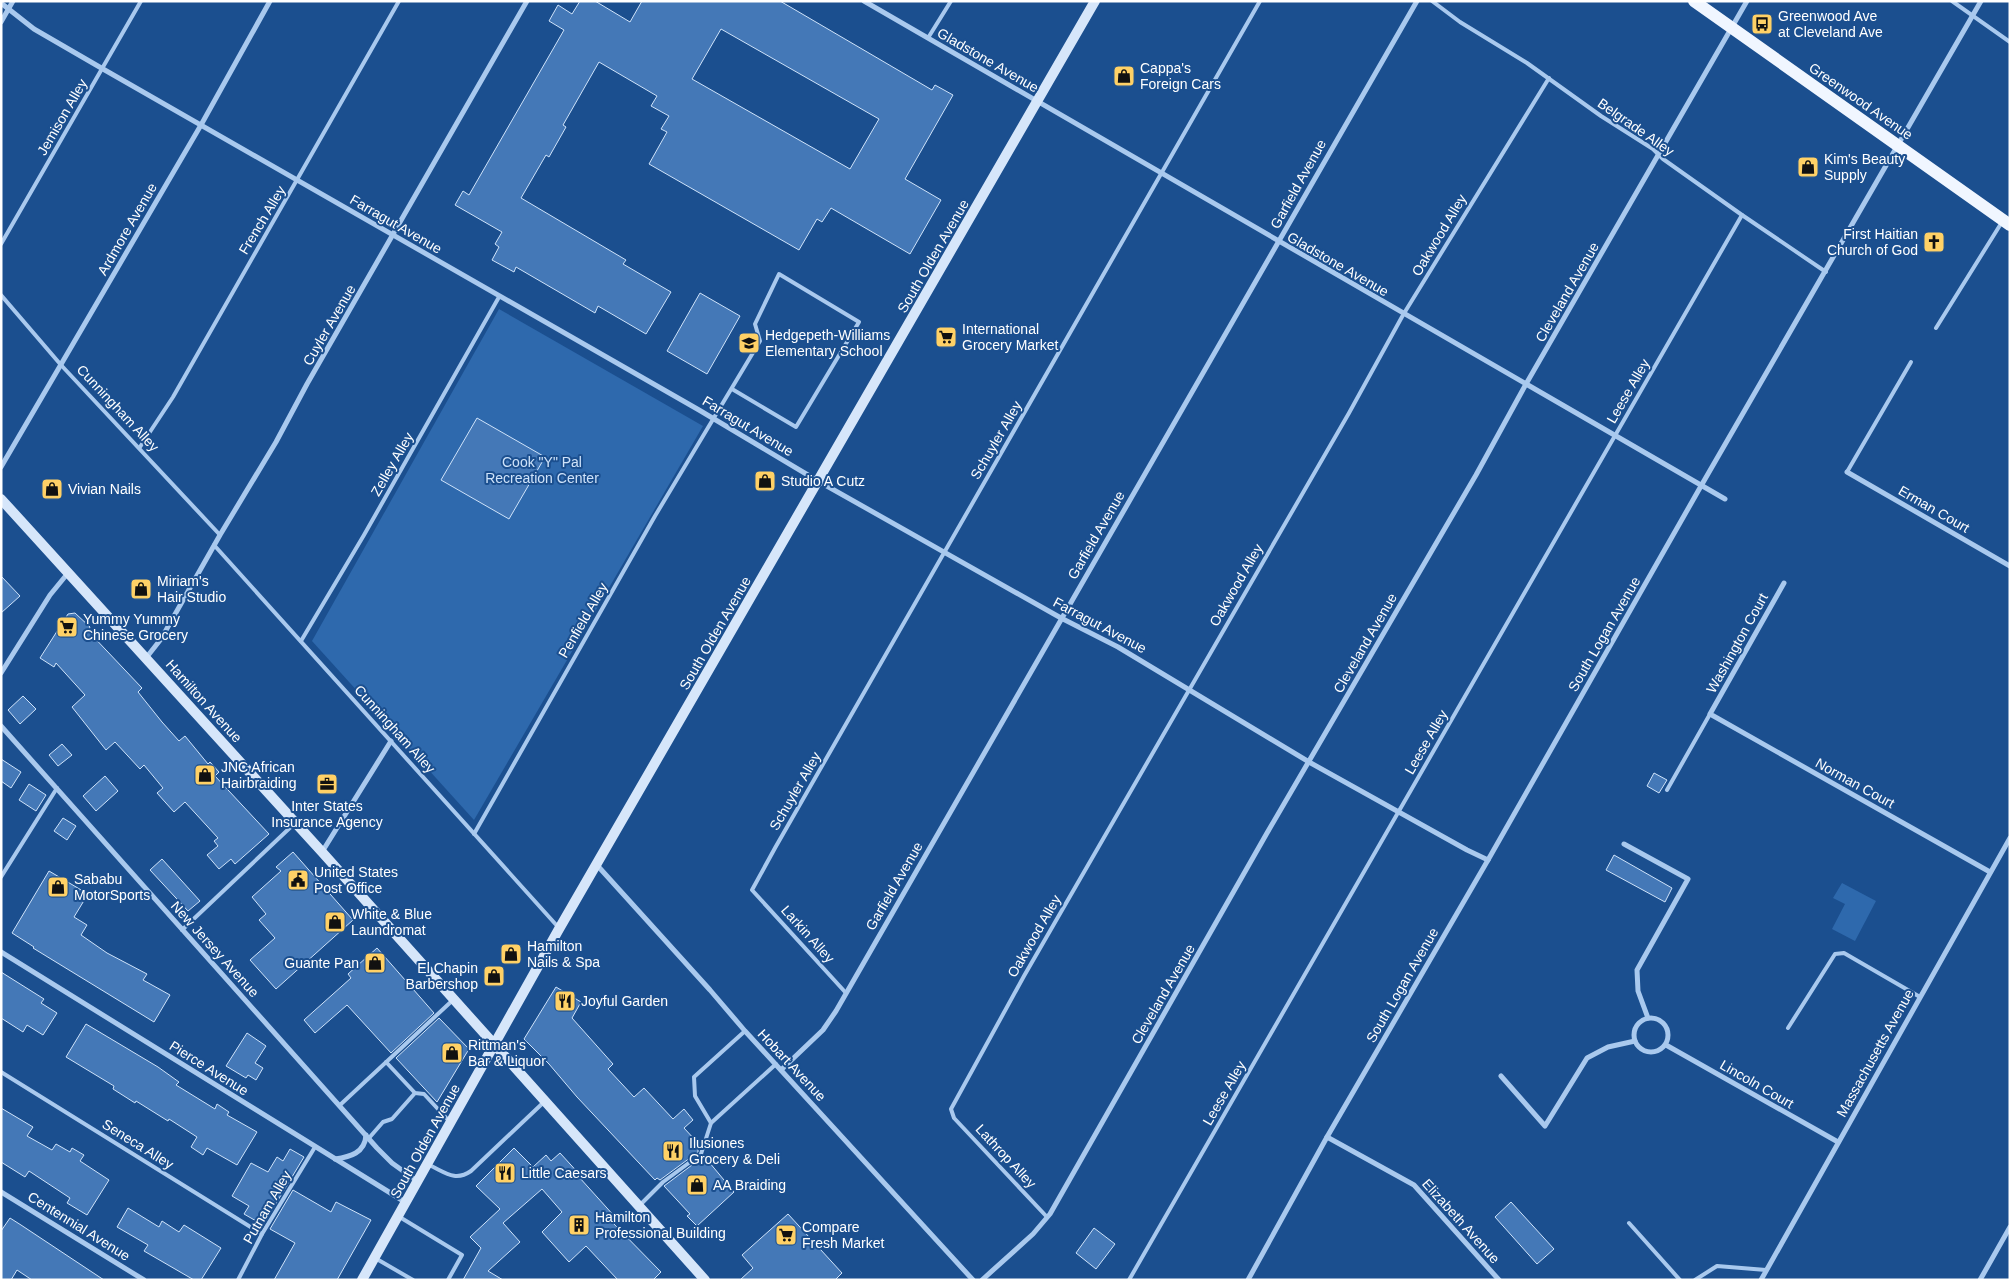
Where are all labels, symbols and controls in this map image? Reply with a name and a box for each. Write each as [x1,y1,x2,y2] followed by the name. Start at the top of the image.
[1778,8,1883,40] place label: Greenwood Ave at Cleveland Ave
[1750,12,1774,36] bus stop icon: Greenwood Ave at Cleveland Ave
[935,25,1042,96] street label: Gladstone Avenue
[1806,59,1916,143] street label: Greenwood Avenue
[1140,60,1221,92] place label: Cappa's Foreign Cars
[1112,64,1136,88] shop icon: Cappa's Foreign Cars
[34,76,90,158] street label: Jemison Alley
[1595,95,1677,159] street label: Belgrade Alley
[1267,136,1329,231] street label: Garfield Avenue
[1824,151,1905,183] place label: Kim's Beauty Supply
[1796,155,1820,179] shop icon: Kim's Beauty Supply
[94,180,160,278] street label: Ardmore Avenue
[235,183,289,257] street label: French Alley
[347,191,445,257] street label: Farragut Avenue
[1408,191,1470,279] street label: Oakwood Alley
[894,196,972,316] street label: South Olden Avenue
[1827,226,1918,258] place label: First Haitian Church of God
[1285,229,1392,300] street label: Gladstone Avenue
[1922,230,1946,254] church icon: First Haitian Church of God
[1532,239,1602,345] street label: Cleveland Avenue
[299,282,359,368] street label: Cuyler Avenue
[962,321,1059,353] place label: International Grocery Market
[934,325,958,349] supermarket icon: International Grocery Market
[765,327,890,359] place label: Hedgepeth-Williams Elementary School
[737,331,761,355] school or university icon: Hedgepeth-Williams Elementary School
[1603,356,1653,426] street label: Leese Alley
[74,361,162,455] street label: Cunningham Alley
[700,393,797,460] street label: Farragut Avenue
[967,398,1025,482] street label: Schuyler Alley
[367,429,417,499] street label: Zelley Alley
[485,454,599,486] park label: Cook "Y" Pal Recreation Center
[753,469,777,493] shop icon: Studio A Cutz
[781,473,865,489] place label: Studio A Cutz
[40,477,64,501] shop icon: Vivian Nails
[68,481,141,497] place label: Vivian Nails
[1896,482,1972,536] street label: Erman Court
[1064,488,1128,582] street label: Garfield Avenue
[1206,541,1266,629] street label: Oakwood Alley
[157,573,226,605] place label: Miriam's Hair Studio
[676,573,754,693] street label: South Olden Avenue
[1565,574,1643,694] street label: South Logan Avenue
[129,577,153,601] shop icon: Miriam's Hair Studio
[555,580,611,660] street label: Penfield Alley
[1330,590,1400,696] street label: Cleveland Avenue
[1703,590,1771,696] street label: Washington Court
[1051,594,1150,656] street label: Farragut Avenue
[83,611,188,643] place label: Yummy Yummy Chinese Grocery
[55,615,79,639] supermarket icon: Yummy Yummy Chinese Grocery
[163,656,245,746] street label: Hamilton Avenue
[351,682,439,776] street label: Cunningham Alley
[1401,707,1451,777] street label: Leese Alley
[766,749,824,833] street label: Schuyler Alley
[1813,755,1897,811] street label: Norman Court
[221,759,296,791] place label: JNC African Hairbraiding
[193,763,217,787] shop icon: JNC African Hairbraiding
[315,772,339,796] office icon: Inter States Insurance Agency
[271,798,383,830] place label: Inter States Insurance Agency
[862,839,926,933] street label: Garfield Avenue
[314,864,398,896] place label: United States Post Office
[286,868,310,892] public building icon: United States Post Office
[74,871,150,903] place label: Sababu MotorSports
[46,875,70,899] shop icon: Sababu MotorSports
[1004,892,1064,980] street label: Oakwood Alley
[168,898,262,1000] street label: New Jersey Avenue
[778,902,838,966] street label: Larkin Alley
[351,906,432,938] place label: White & Blue Laundromat
[323,910,347,934] shop icon: White & Blue Laundromat
[1363,925,1441,1045] street label: South Logan Avenue
[527,938,600,970] place label: Hamilton Nails & Spa
[1128,941,1198,1047] street label: Cleveland Avenue
[499,942,523,966] shop icon: Hamilton Nails & Spa
[363,951,387,975] shop icon: Guante Pan
[284,955,359,971] place label: Guante Pan
[406,960,478,992] place label: El Chapin Barbershop
[482,964,506,988] shop icon: El Chapin Barbershop
[1833,986,1917,1120] street label: Massachusetts Avenue
[553,989,577,1013] restaurant icon: Joyful Garden
[581,993,668,1009] place label: Joyful Garden
[755,1026,829,1104] street label: Hobart Avenue
[167,1037,252,1099] street label: Pierce Avenue
[468,1037,546,1069] place label: Rittman's Bar & Liquor
[440,1041,464,1065] shop icon: Rittman's Bar & Liquor
[1717,1056,1797,1112] street label: Lincoln Court
[1199,1058,1249,1128] street label: Leese Alley
[387,1081,463,1201] street label: South Olden Avenue
[99,1116,177,1172] street label: Seneca Alley
[973,1121,1039,1191] street label: Lathrop Alley
[689,1135,780,1167] place label: Ilusiones Grocery & Deli
[661,1139,685,1163] restaurant icon: Ilusiones Grocery & Deli
[493,1161,517,1185] restaurant icon: Little Caesars
[521,1165,607,1181] place label: Little Caesars
[240,1168,294,1246] street label: Putnam Alley
[685,1173,709,1197] shop icon: AA Braiding
[1419,1176,1503,1267] street label: Elizabeth Avenue
[713,1177,786,1193] place label: AA Braiding
[25,1188,133,1264] street label: Centennial Avenue
[595,1209,726,1241] place label: Hamilton Professional Building
[567,1213,591,1237] building icon: Hamilton Professional Building
[802,1219,885,1251] place label: Compare Fresh Market
[774,1223,798,1247] supermarket icon: Compare Fresh Market

